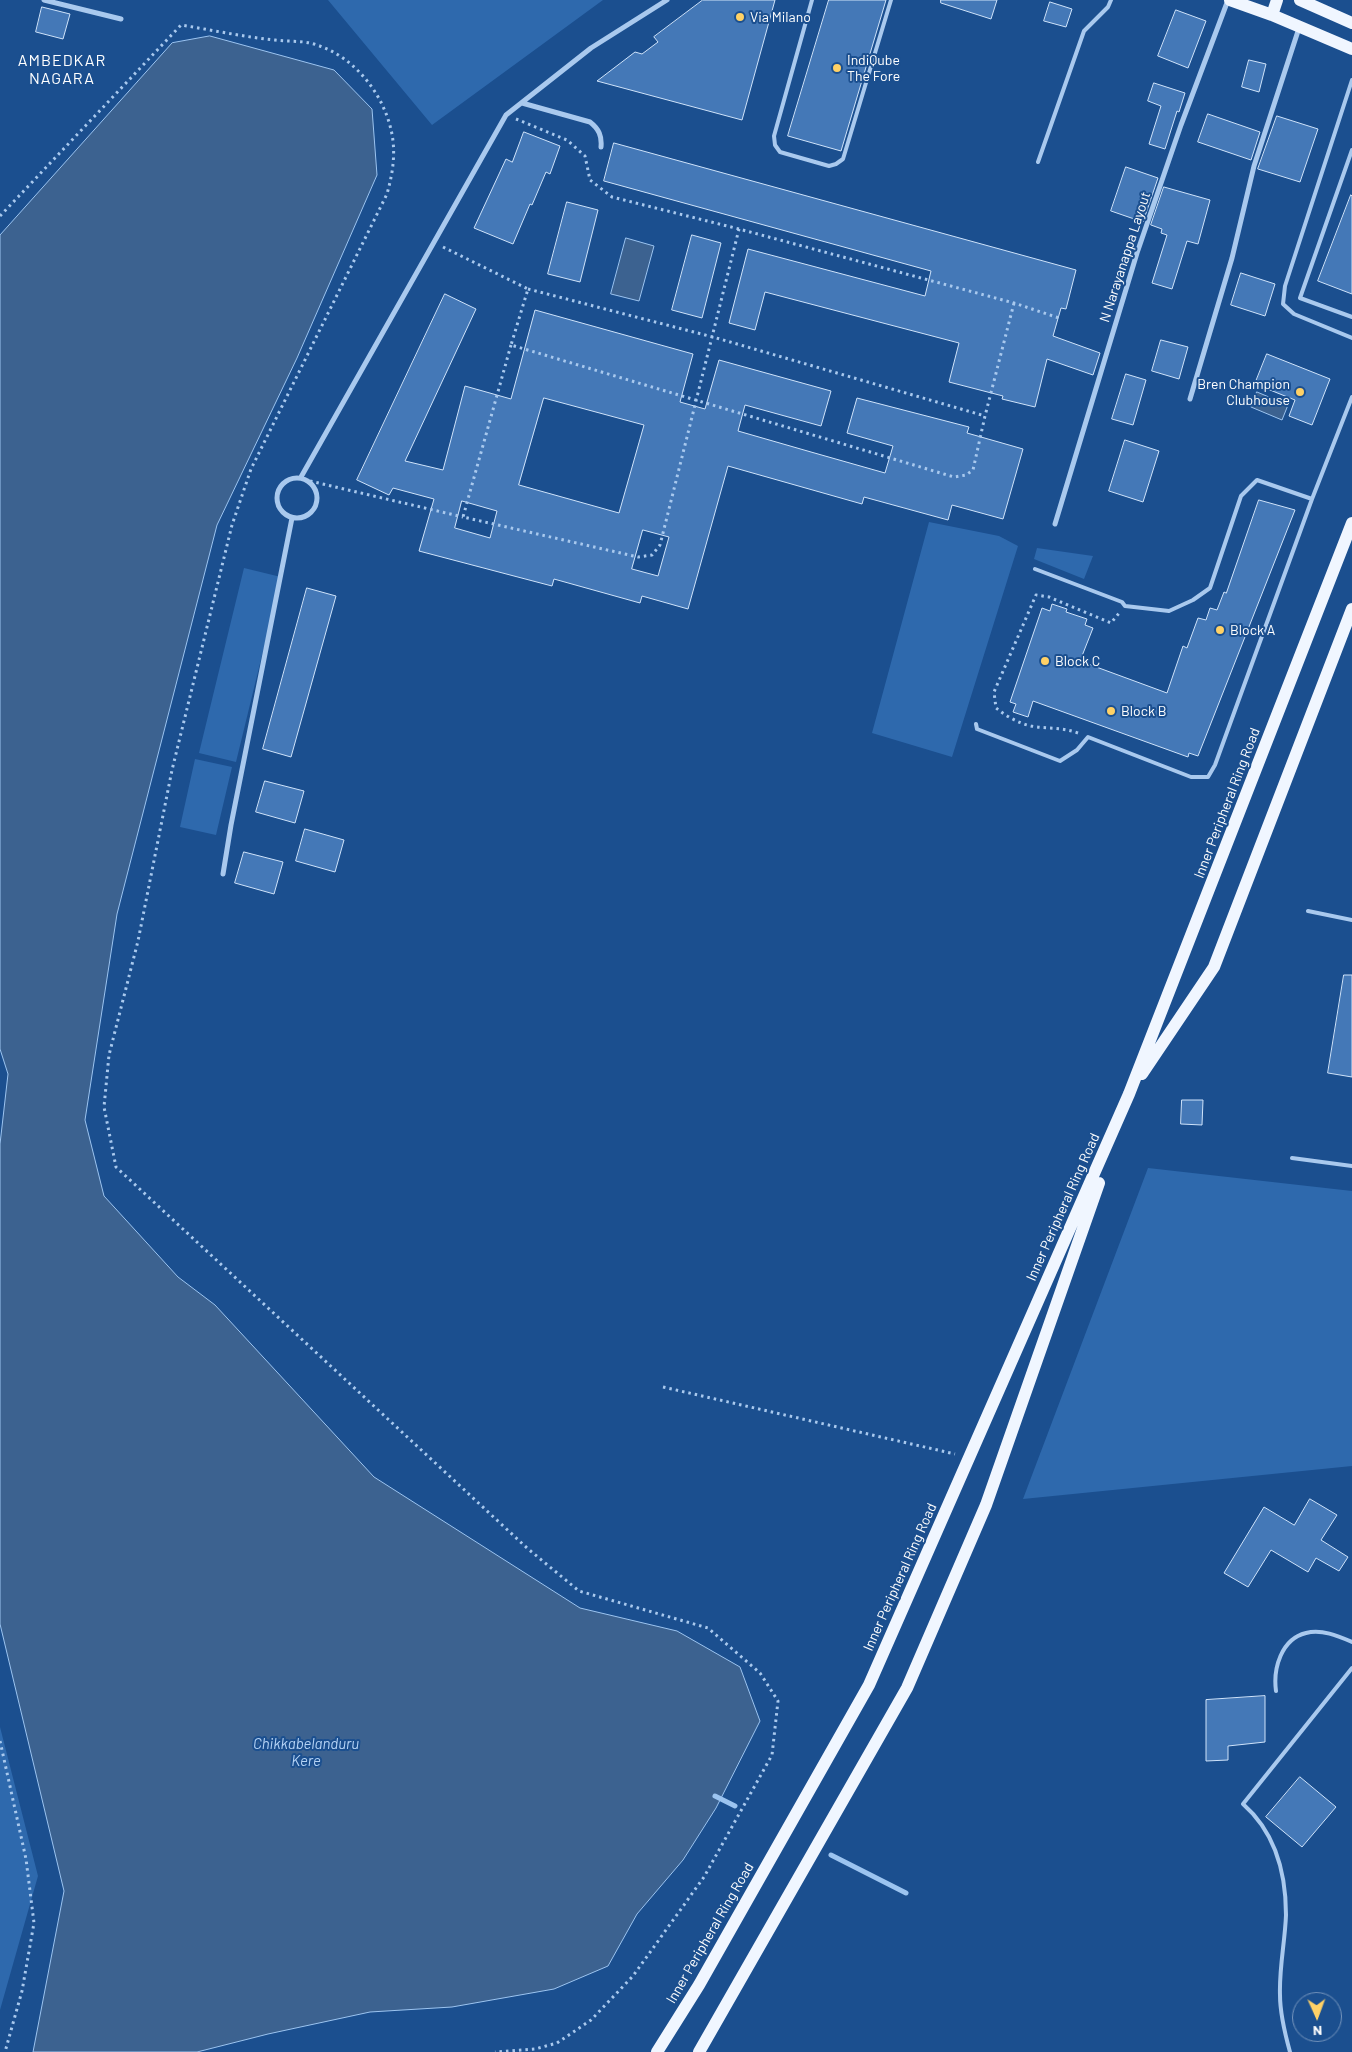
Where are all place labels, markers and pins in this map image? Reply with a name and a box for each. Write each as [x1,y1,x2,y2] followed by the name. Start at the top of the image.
[750,9,811,25] place label: Via Milano
[734,11,746,23] marker: Via Milano
[847,52,900,84] place label: IndiQube The Fore
[831,62,843,74] marker: IndiQube The Fore
[1197,376,1290,408] place label: Bren Champion Clubhouse
[1294,386,1306,398] marker: Bren Champion Clubhouse
[1230,622,1275,638] place label: Block A
[1214,624,1226,636] marker: Block A
[1055,653,1100,669] place label: Block C
[1039,655,1051,667] marker: Block C
[1121,703,1166,719] place label: Block B
[1105,705,1117,717] marker: Block B

